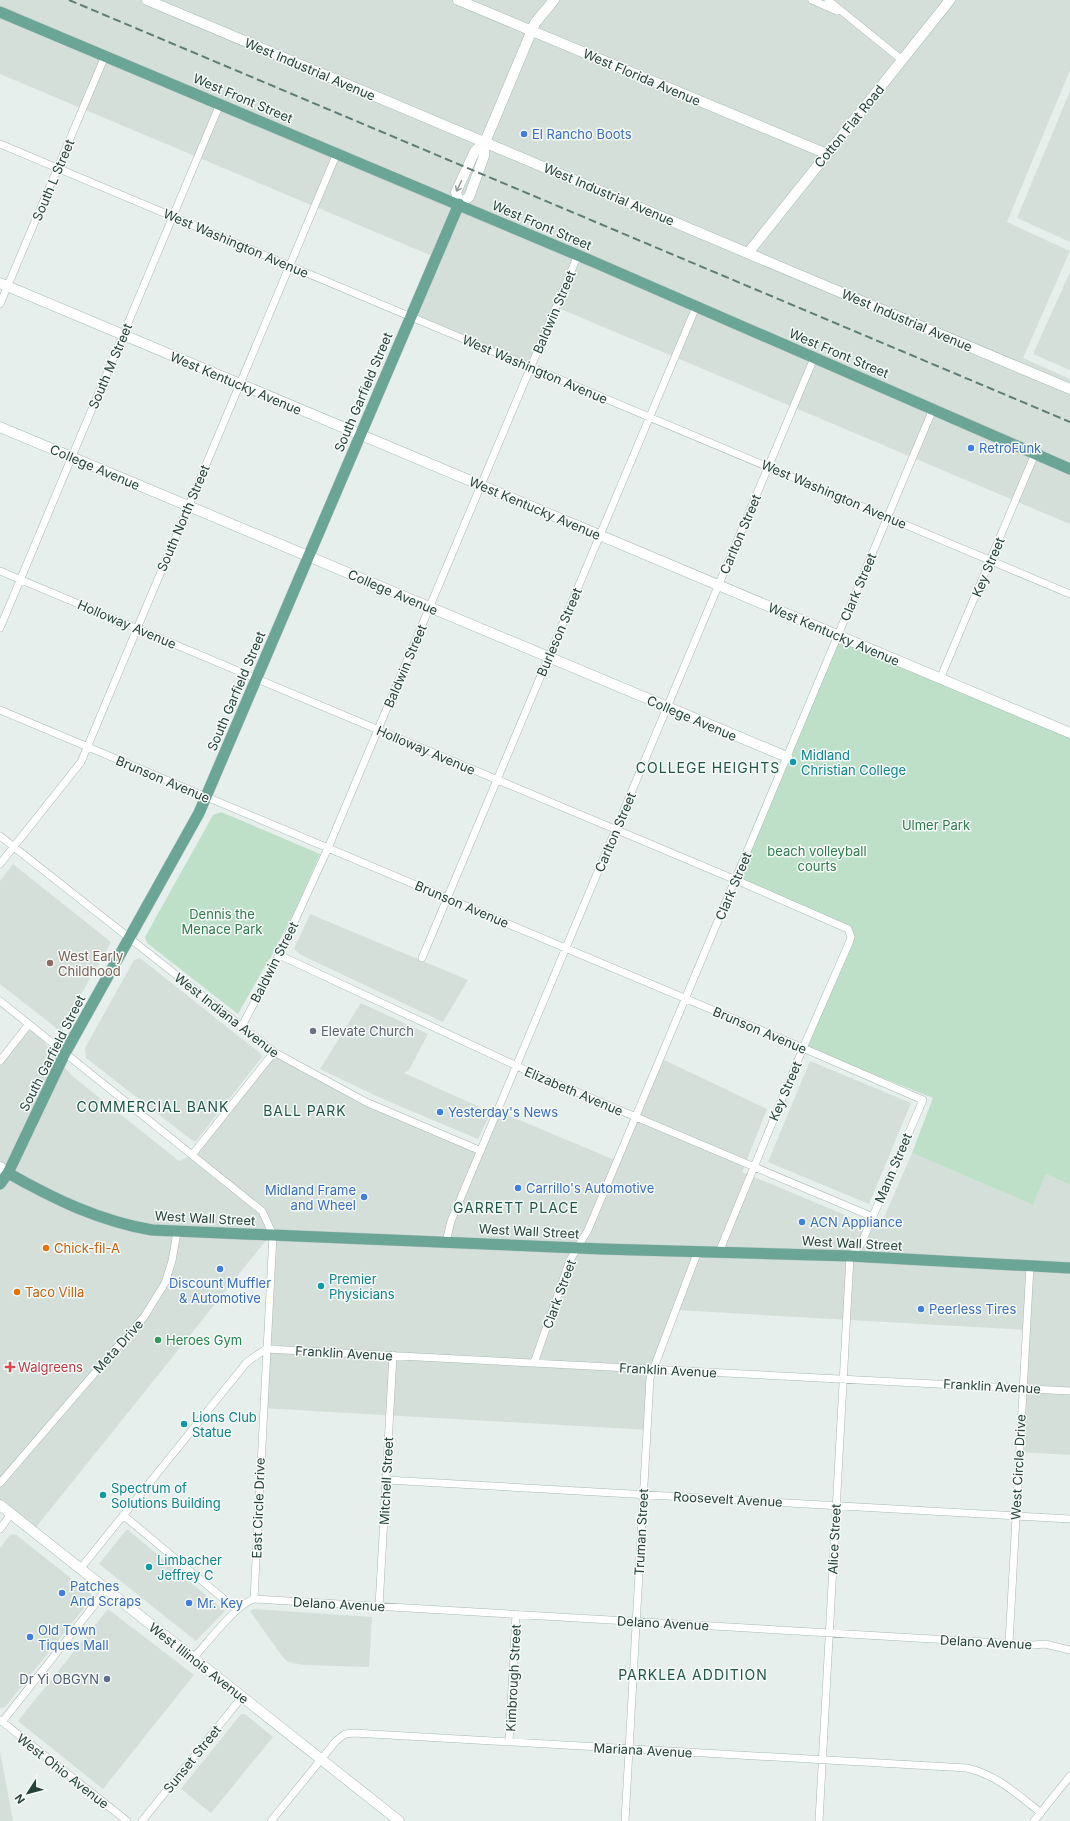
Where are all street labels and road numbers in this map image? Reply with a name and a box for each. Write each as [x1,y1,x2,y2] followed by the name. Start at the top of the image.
[242,34,378,104] street label: West Industrial Avenue
[581,45,703,109] street label: West Florida Avenue
[191,70,295,126] street label: West Front Street
[811,81,887,171] street label: Cotton Flat Road
[29,137,77,223] street label: South L Street
[541,159,677,229] street label: West Industrial Avenue
[490,197,594,253] street label: West Front Street
[161,205,311,281] street label: West Washington Avenue
[529,268,579,356] street label: Baldwin Street
[839,285,975,355] street label: West Industrial Avenue
[85,321,135,411] street label: South M Street
[787,325,891,381] street label: West Front Street
[331,330,395,454] street label: South Garfield Street
[460,331,610,407] street label: West Washington Avenue
[168,348,304,418] street label: West Kentucky Avenue
[48,441,142,493] street label: College Avenue
[759,456,909,532] street label: West Washington Avenue
[153,462,213,574] street label: South North Street
[467,473,603,543] street label: West Kentucky Avenue
[716,492,764,576] street label: Carlton Street
[968,535,1008,599] street label: Key Street
[836,550,880,624] street label: Clark Street
[346,566,440,618] street label: College Avenue
[533,585,585,679] street label: Burleson Street
[75,596,179,652] street label: Holloway Avenue
[766,599,902,669] street label: West Kentucky Avenue
[380,622,430,710] street label: Baldwin Street
[204,629,268,753] street label: South Garfield Street
[645,692,739,744] street label: College Avenue
[374,722,478,778] street label: Holloway Avenue
[114,752,212,806] street label: Brunson Avenue
[591,790,639,874] street label: Carlton Street
[711,849,755,923] street label: Clark Street
[413,877,511,931] street label: Brunson Avenue
[247,919,301,1005] street label: Baldwin Street
[171,969,283,1061] street label: West Indiana Avenue
[16,992,88,1114] street label: South Garfield Street
[711,1003,809,1057] street label: Brunson Avenue
[765,1059,805,1123] street label: Key Street
[522,1063,626,1119] street label: Elizabeth Avenue
[871,1130,915,1206] street label: Mann Street
[154,1207,256,1229] street label: West Wall Street
[478,1220,580,1242] street label: West Wall Street
[801,1232,903,1254] street label: West Wall Street
[539,1257,579,1331] street label: Clark Street
[90,1316,146,1376] street label: Meta Drive
[295,1342,393,1364] street label: Franklin Avenue
[619,1359,717,1381] street label: Franklin Avenue
[943,1375,1041,1397] street label: Franklin Avenue
[1007,1414,1029,1520] street label: West Circle Drive
[376,1436,396,1526] street label: Mitchell Street
[248,1457,268,1559] street label: East Circle Drive
[631,1488,651,1576] street label: Truman Street
[673,1488,783,1510] street label: Roosevelt Avenue
[824,1503,844,1575] street label: Alice Street
[293,1594,385,1614] street label: Delano Avenue
[617,1613,709,1633] street label: Delano Avenue
[146,1619,252,1707] street label: West Illinois Avenue
[502,1624,524,1732] street label: Kimbrough Street
[940,1632,1032,1652] street label: Delano Avenue
[160,1722,224,1796] street label: Sunset Street
[14,1730,112,1812] street label: West Ohio Avenue
[593,1739,693,1761] street label: Mariana Avenue

